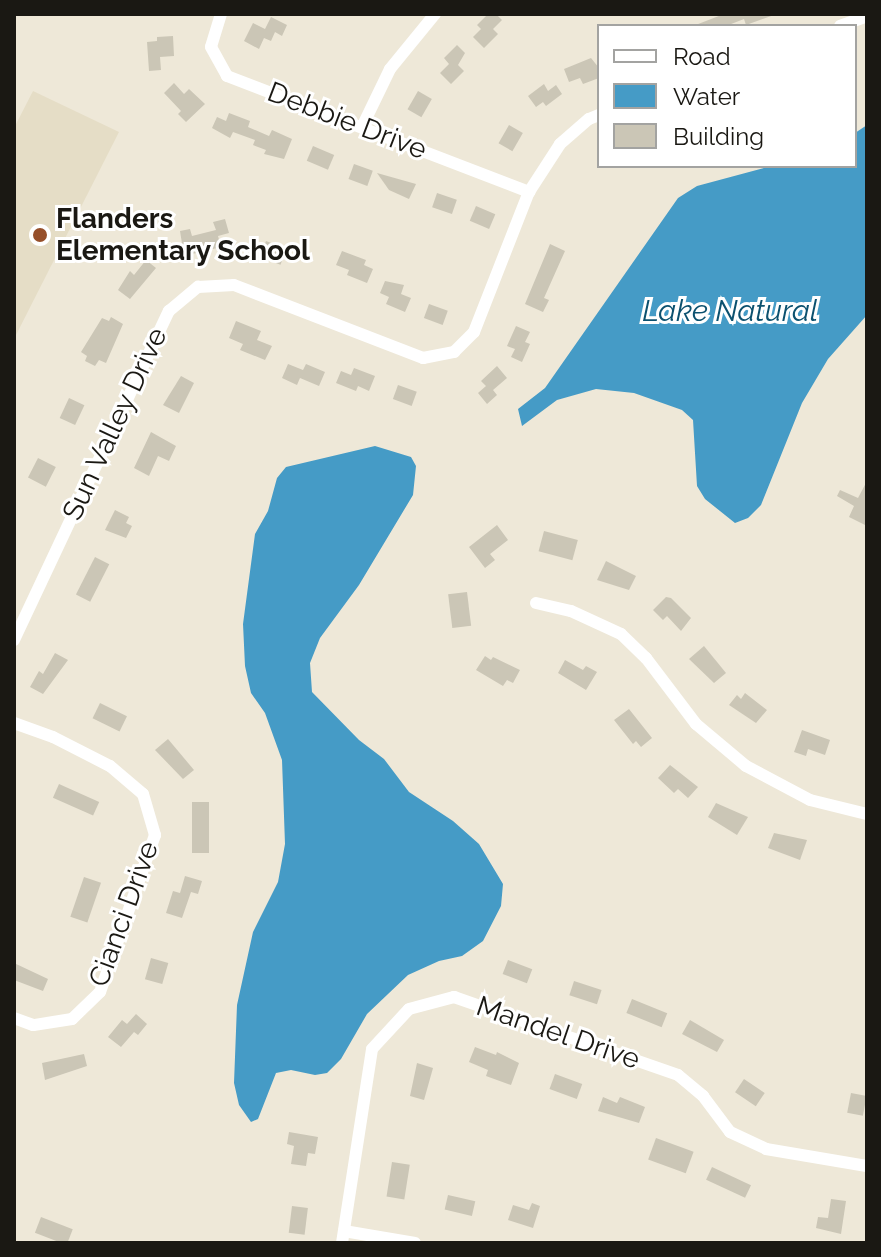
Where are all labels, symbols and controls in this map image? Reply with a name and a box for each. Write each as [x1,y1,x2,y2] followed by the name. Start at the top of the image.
[597,24,857,168] legend
[673,42,731,71] text: Road
[263,75,431,167] street label: Debbie Drive
[673,82,740,111] text: Water
[673,122,764,151] text: Building
[56,202,311,268] place label: Flanders Elementary School
[31,226,49,244] marker: Flanders Elementary School
[642,293,818,329] water label: Lake Natural
[55,322,175,526] street label: Sun Valley Drive
[82,837,166,991] street label: Cianci Drive
[471,989,645,1077] street label: Mandel Drive

